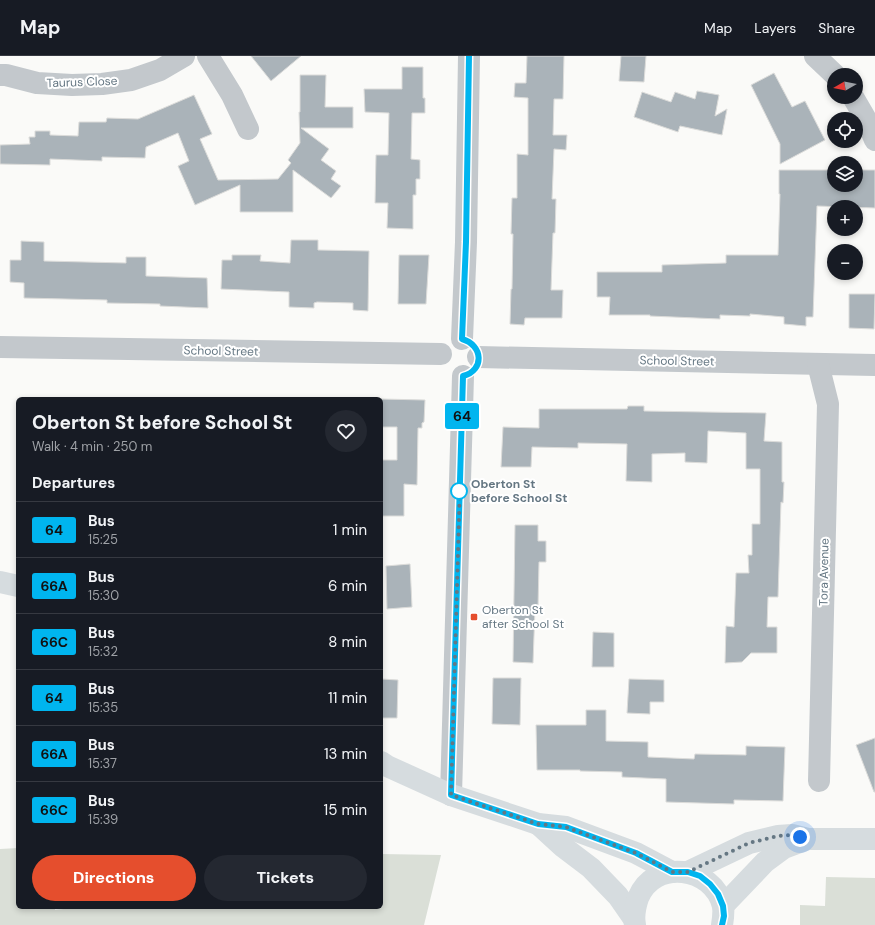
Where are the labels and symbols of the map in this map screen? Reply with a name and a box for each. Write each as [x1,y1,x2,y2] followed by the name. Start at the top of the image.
[827,68,863,104] north arrow
[46,73,118,91] street label: Taurus Close
[183,342,259,360] street label: School Street
[639,352,715,370] street label: School Street
[444,403,480,429] line badge: 64
[471,476,568,506] place label: Oberton St before School St
[450,482,468,500] marker: Oberton St before School St
[815,538,833,606] street label: Tora Avenue
[482,602,564,632] place label: Oberton St after School St
[469,612,479,622] marker: Oberton St after School St
[790,827,810,847] your location

